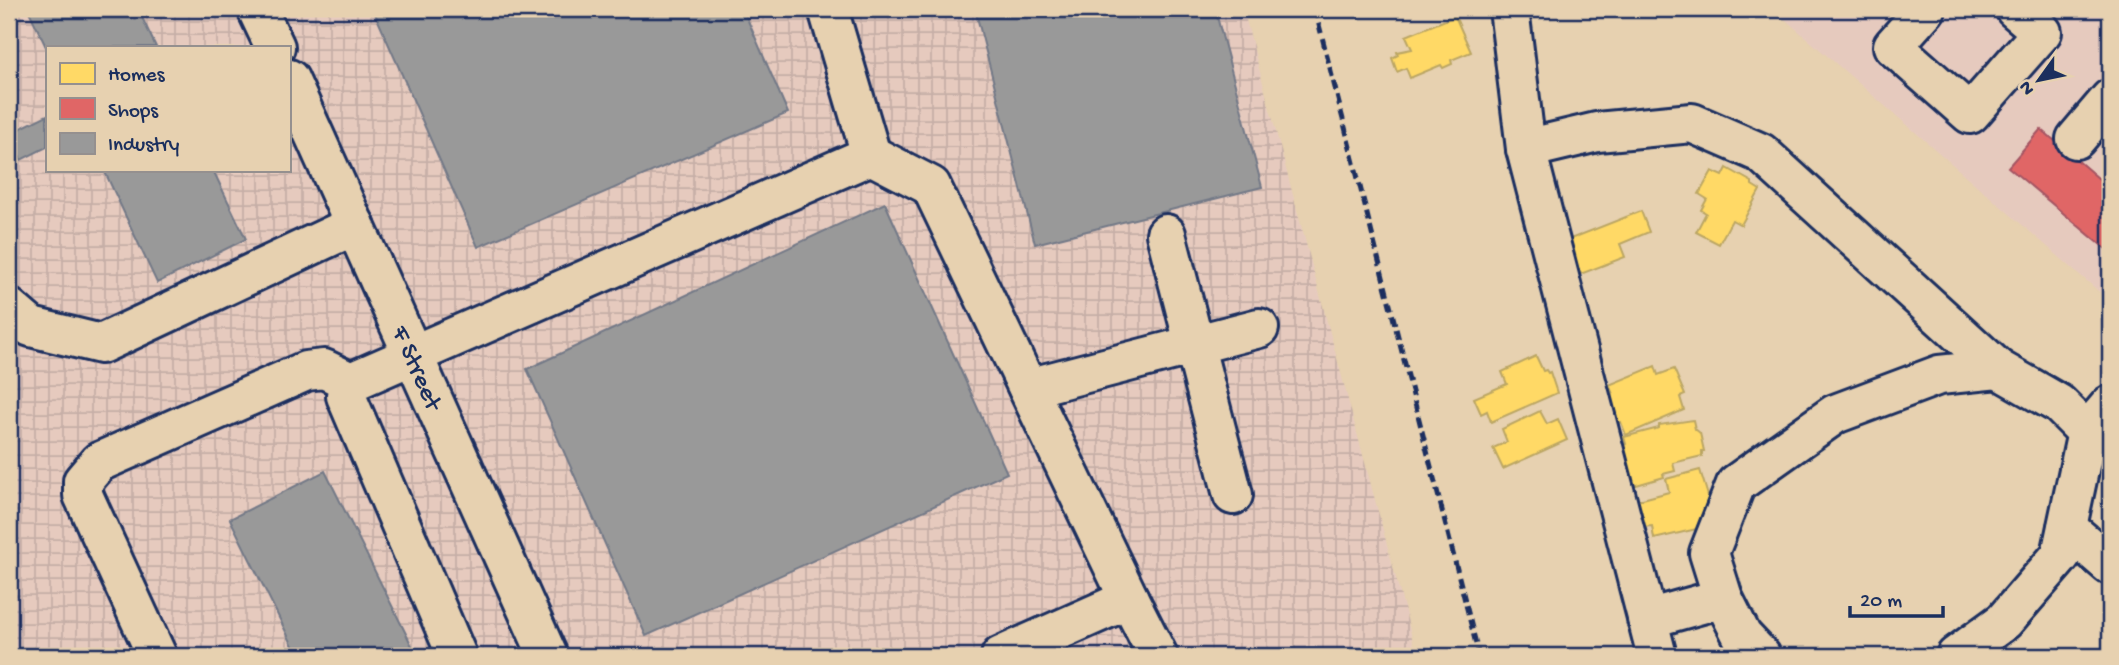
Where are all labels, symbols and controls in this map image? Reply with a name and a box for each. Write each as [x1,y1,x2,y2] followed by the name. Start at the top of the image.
[46,46,290,172] legend
[2004,46,2074,116] north arrow
[108,64,166,89] text: Homes
[2015,76,2041,99] text: N
[108,100,159,125] text: Shops
[108,134,179,159] text: Industry
[382,321,448,418] street label: F Street
[1850,574,1942,618] scale bar
[1860,590,1902,615] text: 20 m

